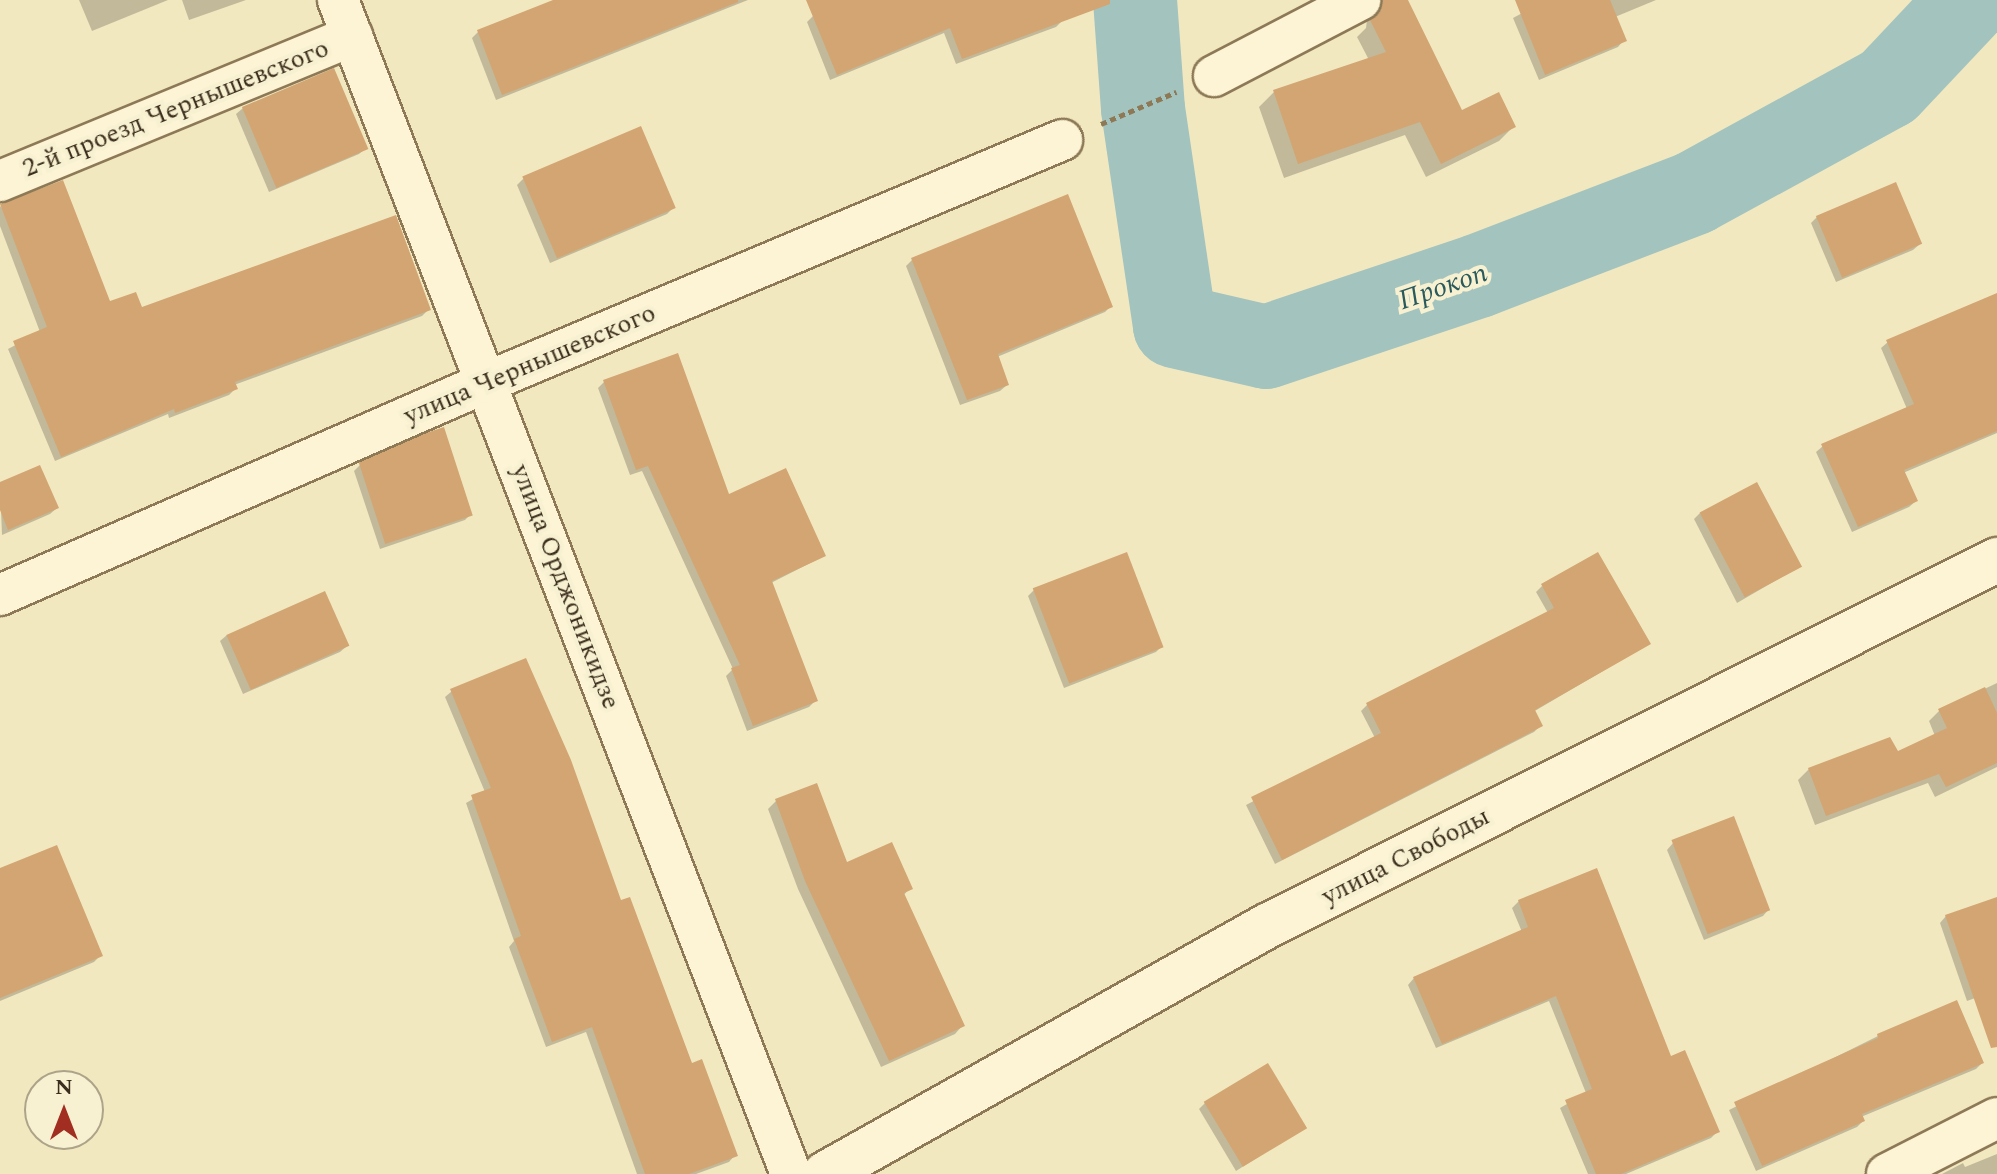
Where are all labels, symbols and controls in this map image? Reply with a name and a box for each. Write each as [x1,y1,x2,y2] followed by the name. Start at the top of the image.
[18,33,334,185] street label: 2-й проезд Чернышевского
[1394,256,1492,318] water label: Прокоп
[400,298,660,432] street label: улица Чернышевского
[504,460,626,714] street label: улица Орджоникидзе
[1317,801,1495,913] street label: улица Свободы
[24,1070,104,1150] north arrow
[55,1071,73,1104] text: N

